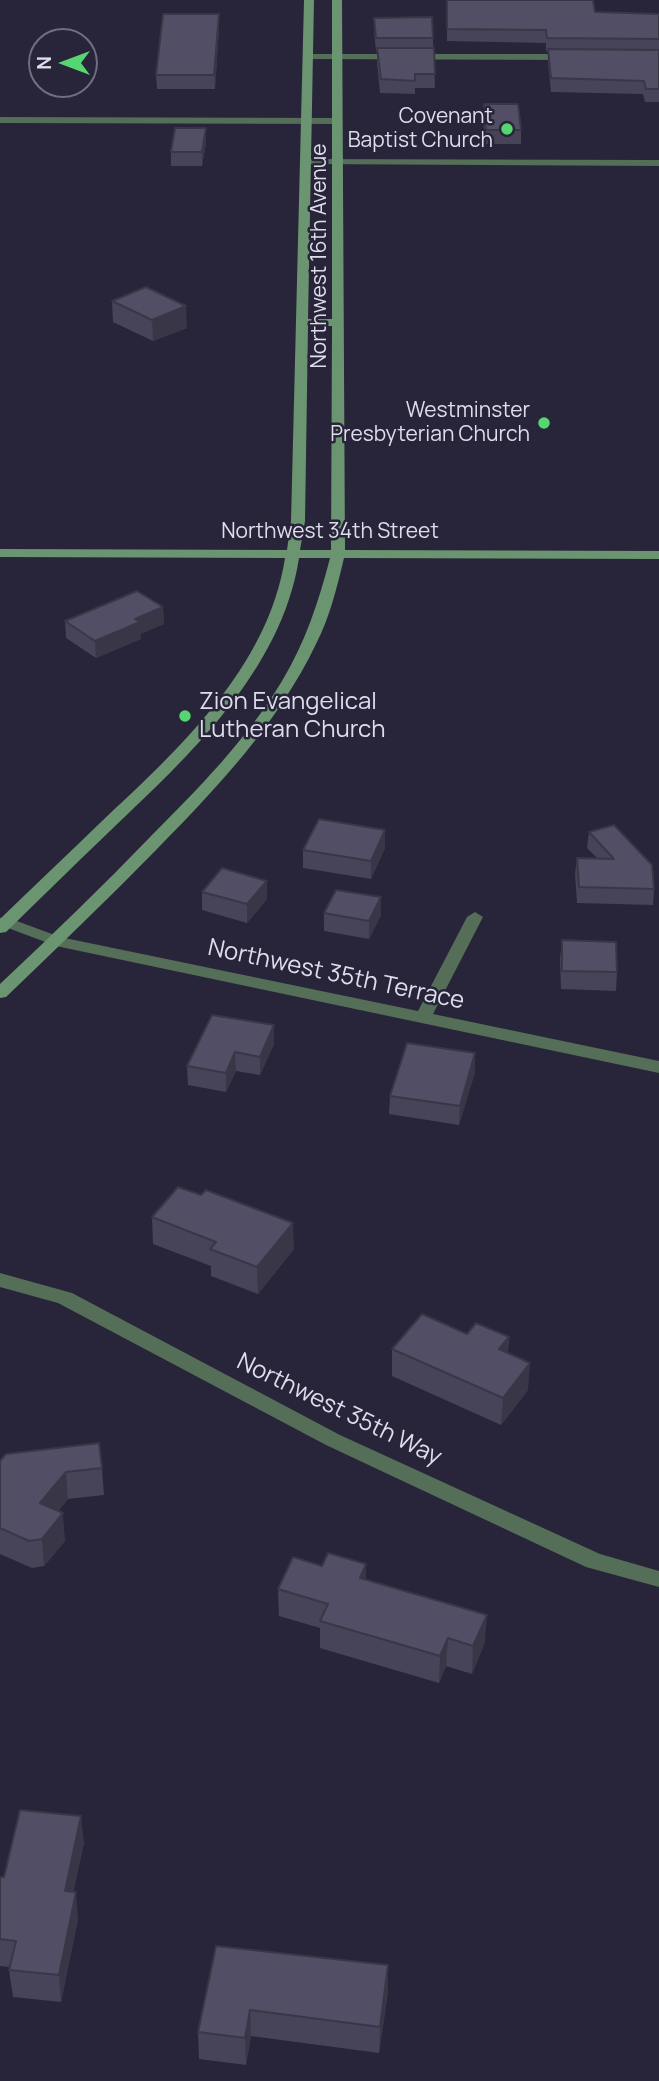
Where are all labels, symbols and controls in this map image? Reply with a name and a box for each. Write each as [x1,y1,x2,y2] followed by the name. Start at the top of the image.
[28,28,98,98] north arrow
[31,56,57,70] text: N
[348,104,493,154] place label: Covenant Baptist Church
[499,121,515,137] marker: Covenant Baptist Church
[307,143,333,369] street label: Northwest 16th Avenue
[330,398,530,448] place label: Westminster Presbyterian Church
[536,415,552,431] marker: Westminster Presbyterian Church
[221,519,439,545] street label: Northwest 34th Street
[199,688,386,744] place label: Zion Evangelical Lutheran Church
[177,708,193,724] marker: Zion Evangelical Lutheran Church
[205,934,467,1016] street label: Northwest 35th Terrace
[232,1348,446,1472] street label: Northwest 35th Way

